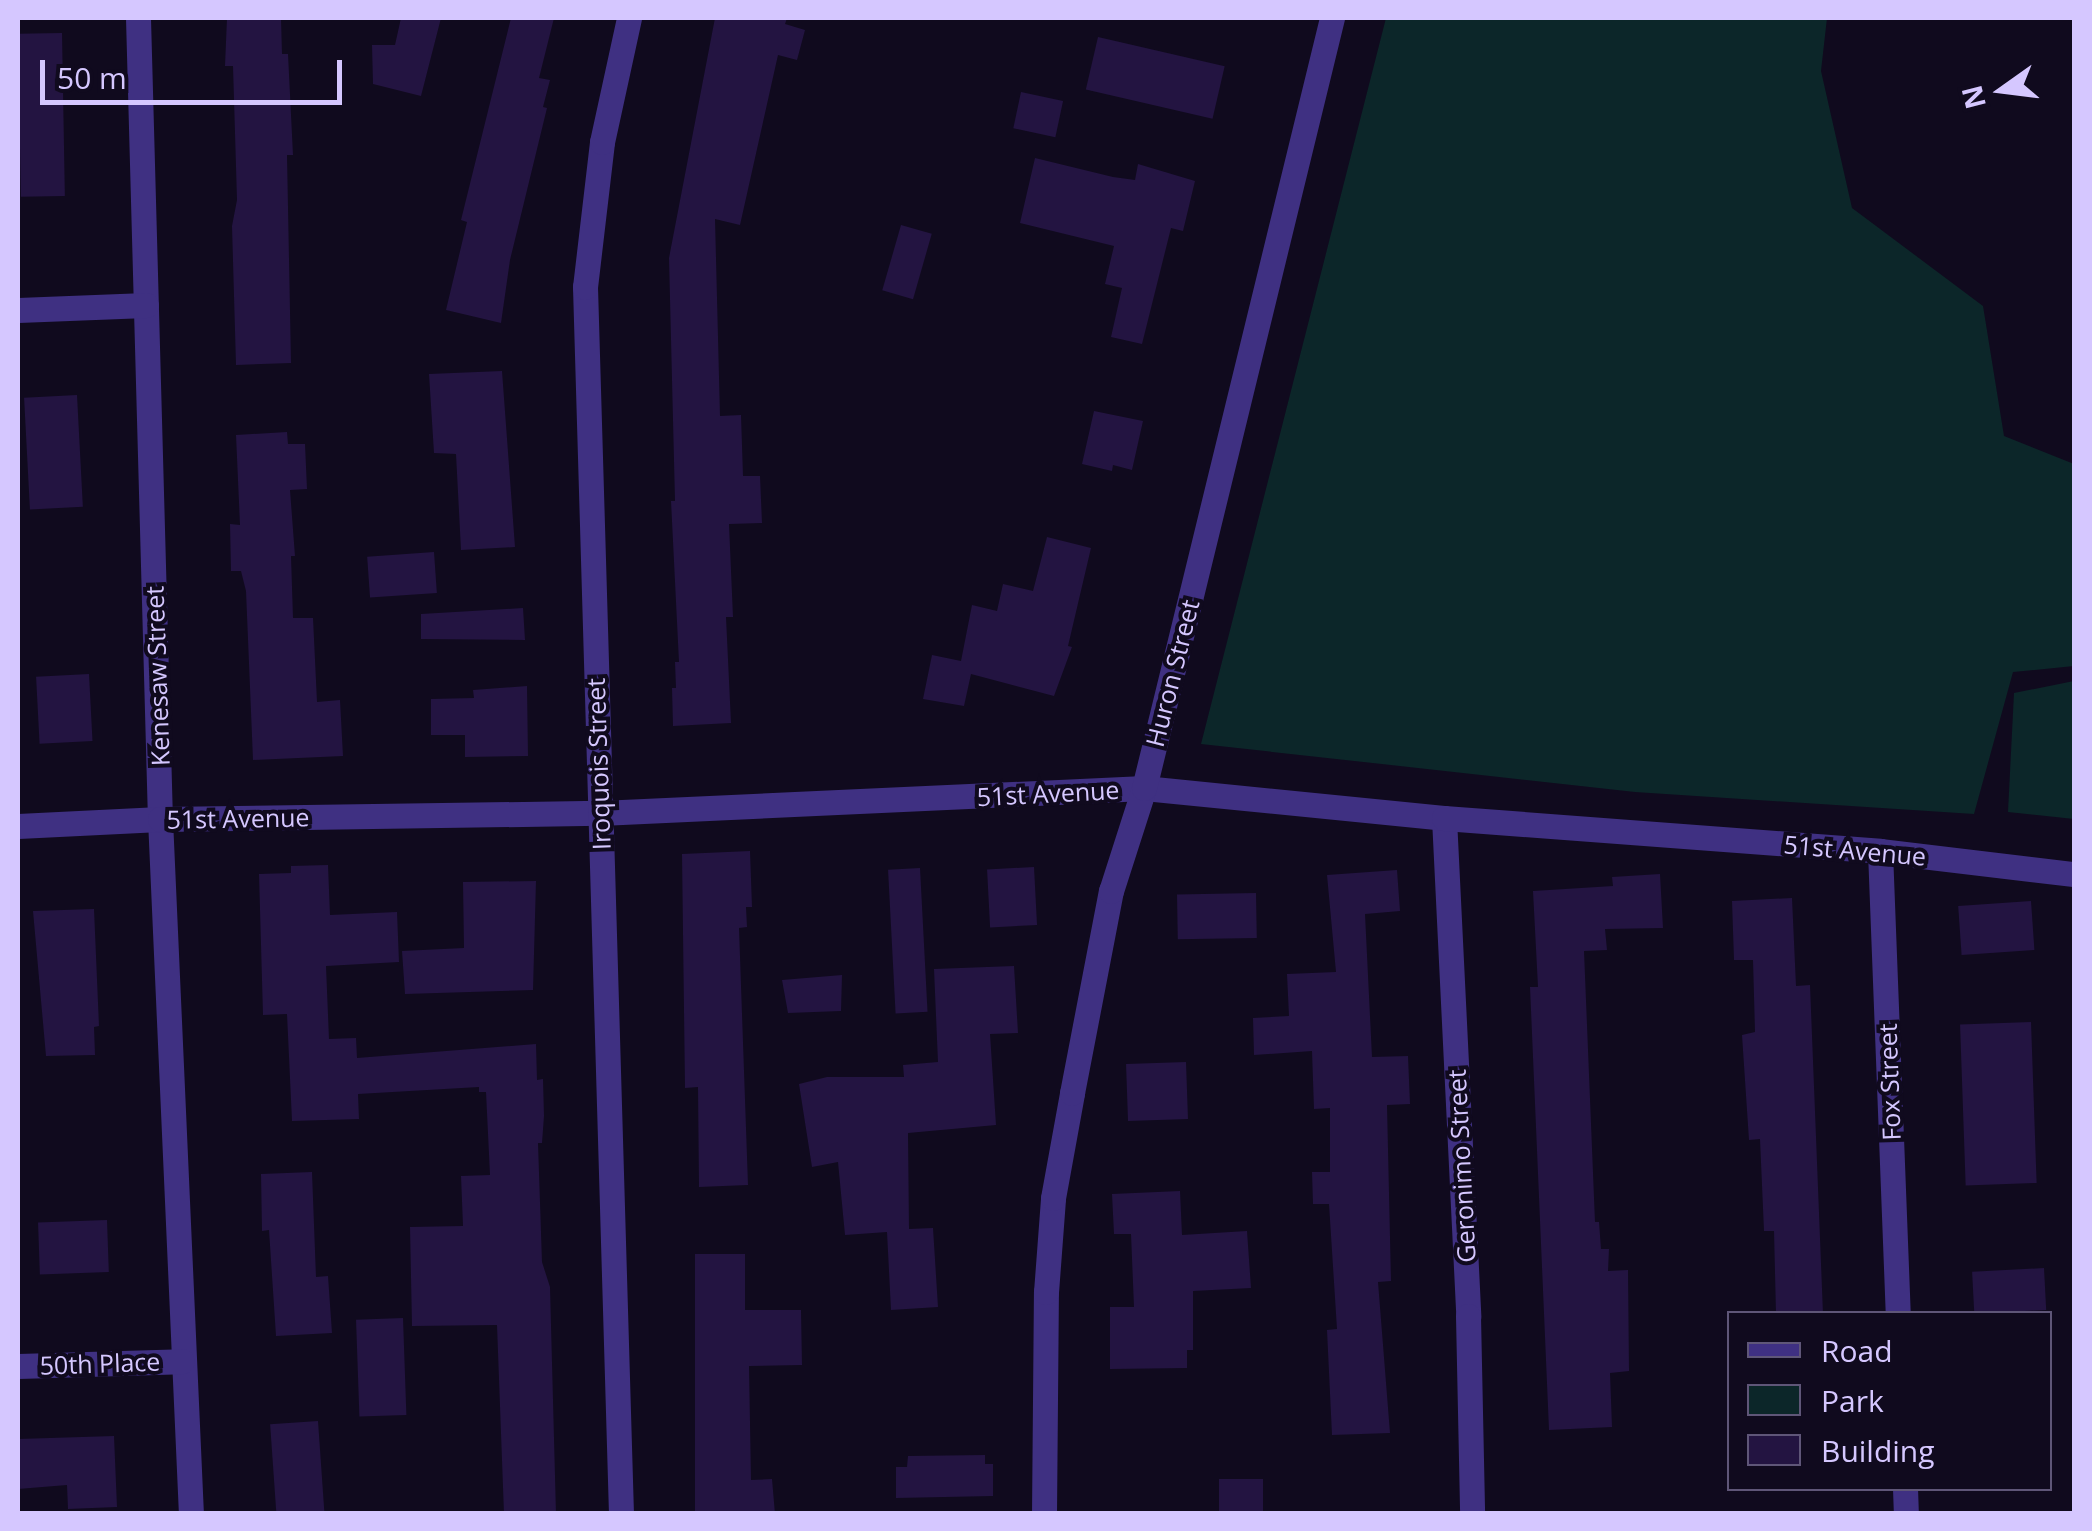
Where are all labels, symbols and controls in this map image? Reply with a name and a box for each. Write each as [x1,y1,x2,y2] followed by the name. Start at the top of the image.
[45,40,348,102] scale bar
[1952,40,2052,140] north arrow
[57,57,127,98] text: 50 m
[1952,82,1994,113] text: N
[139,585,175,767] street label: Kenesaw Street
[1139,596,1205,750] street label: Huron Street
[580,677,616,851] street label: Iroquois Street
[976,774,1120,812] street label: 51st Avenue
[166,802,310,834] street label: 51st Avenue
[1782,829,1928,871] street label: 51st Avenue
[1872,1023,1906,1141] street label: Fox Street
[1441,1069,1481,1263] street label: Geronimo Street
[1727,1311,2052,1491] legend
[1821,1330,1893,1371] text: Road
[39,1346,161,1380] street label: 50th Place
[1821,1380,1884,1421] text: Park
[1821,1430,1935,1471] text: Building

